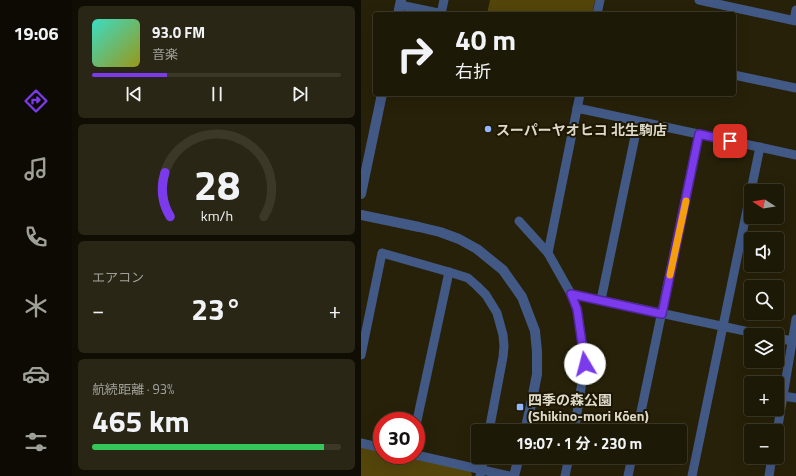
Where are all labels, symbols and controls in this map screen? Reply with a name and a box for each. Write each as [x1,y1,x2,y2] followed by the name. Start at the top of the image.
[455,18,516,61] text: 40 m
[14,20,58,47] text: 19:06
[152,21,205,44] text: 93.0 FM
[389,28,441,80] icon: right
[152,44,178,64] text: 音楽
[455,58,491,85] text: 右折
[123,83,145,105] icon: previous
[206,83,228,105] icon: pause
[289,83,311,105] icon: next
[22,87,50,115] icon: directions
[496,119,667,140] place label: スーパーヤオヒコ 北生駒店
[483,124,493,134] marker: スーパーヤオヒコ 北生駒店
[713,124,747,158] pin
[719,130,741,152] icon: arrive
[193,153,240,216] text: 28
[22,155,50,183] icon: music
[744,184,784,224] north arrow
[744,184,784,464] map controls
[200,205,233,227] text: km/h
[22,223,50,251] icon: phone
[744,232,784,272] button: sound
[92,267,144,287] text: エアコン
[744,280,784,320] button: search
[191,286,242,332] text: 23°
[22,292,50,320] icon: climate
[92,293,104,327] text: −
[329,293,341,327] text: +
[744,328,784,368] button: layers
[564,343,606,385] position arrow
[22,360,50,388] icon: car
[744,376,784,416] button: +
[92,379,174,399] text: 航続距離 · 93%
[528,389,649,426] place label: 四季の森公園 (Shikino-mori Kōen)
[92,398,190,444] text: 465 km
[515,402,525,412] marker: 四季の森公園 (Shikino-mori Kōen)
[373,412,425,464] speed limit sign: 30
[744,424,784,464] button: −
[22,428,50,456] icon: filters
[516,432,642,455] text: 19:07 · 1 分 · 230 m

